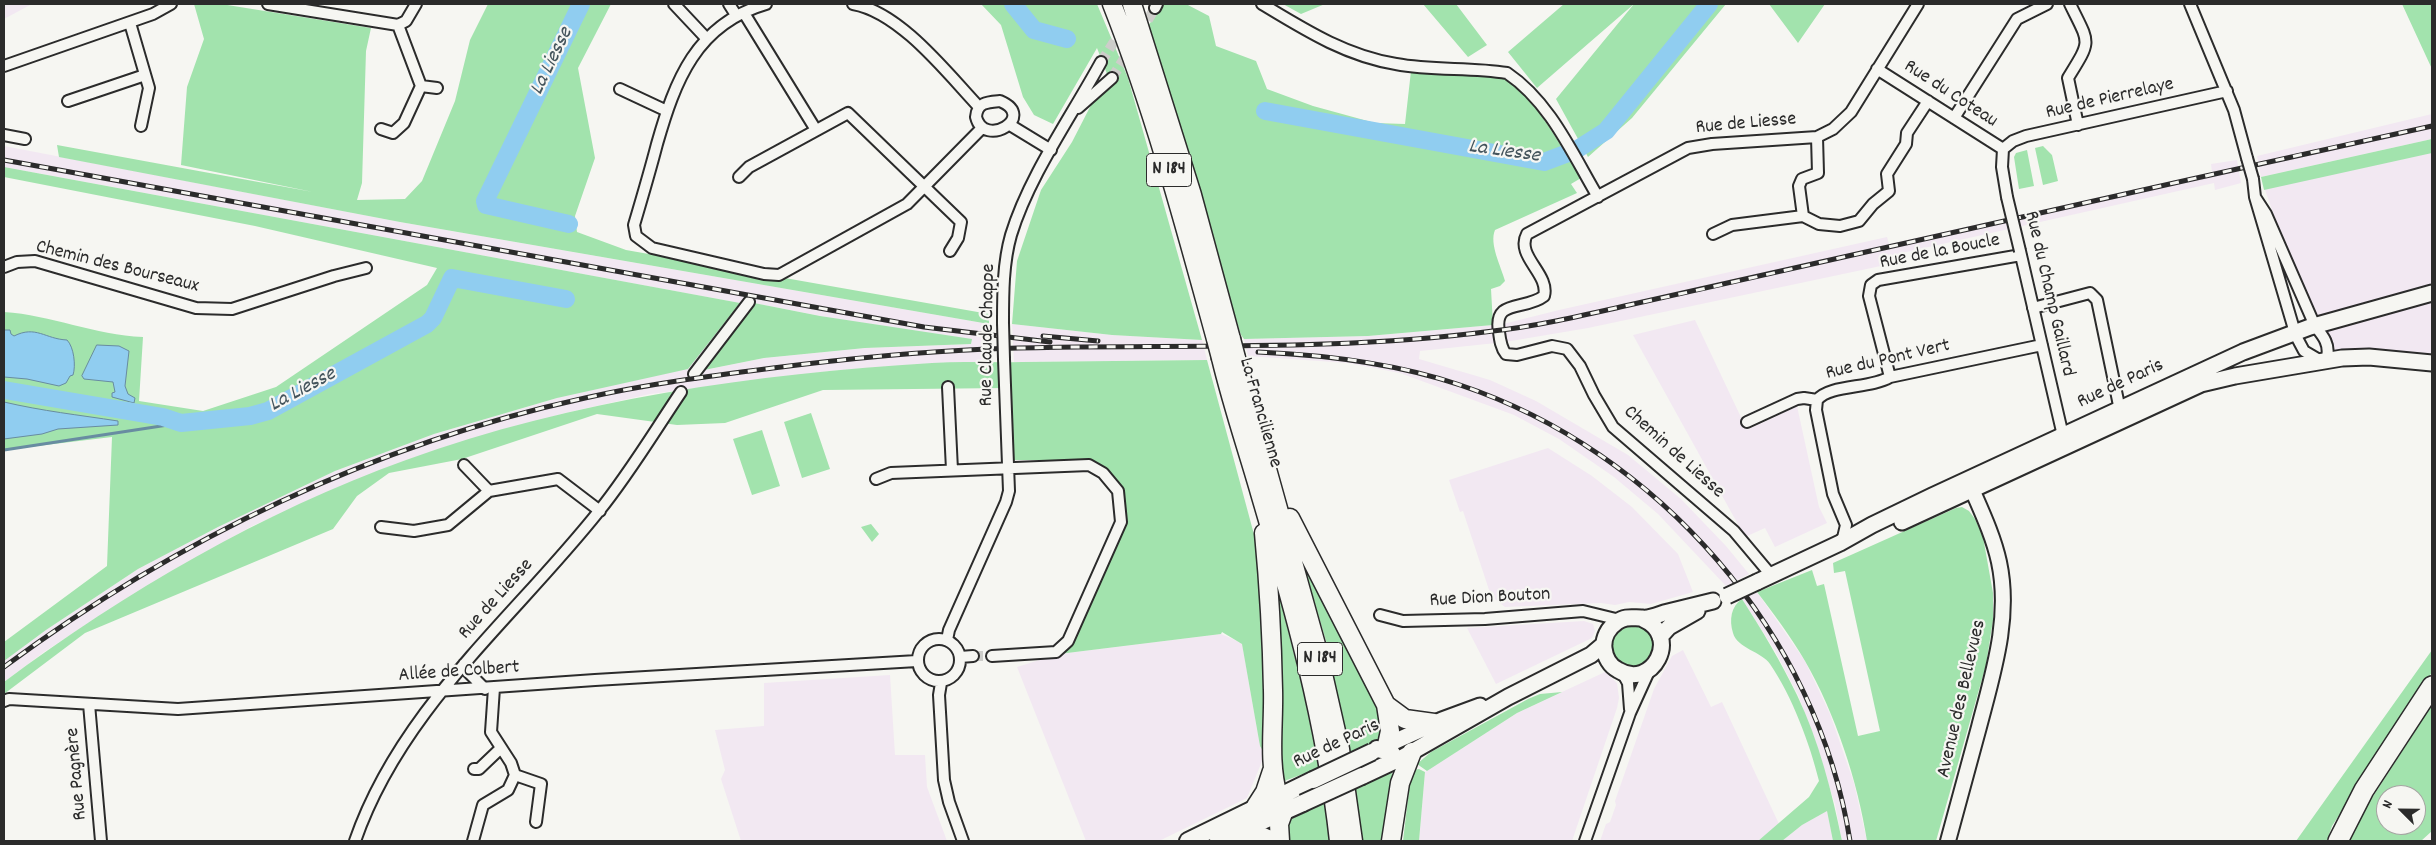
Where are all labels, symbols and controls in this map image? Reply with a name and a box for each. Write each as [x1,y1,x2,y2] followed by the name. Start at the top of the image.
[526,24,580,100] water label: La Liesse
[1898,56,2002,134] street label: Rue du Coteau
[2044,74,2176,126] street label: Rue de Pierrelaye
[1695,109,1797,141] street label: Rue de Liesse
[1467,136,1541,170] water label: La Liesse
[1146,154,1192,186] road number: N 184
[2017,209,2079,379] street label: Rue du Champ Gaillard
[1878,230,2002,276] street label: Rue de la Boucle
[33,236,201,300] street label: Chemin des Bourseaux
[976,263,1002,407] street label: Rue Claude Chappe
[1824,335,1952,387] street label: Rue du Pont Vert
[1232,355,1286,471] street label: La Francilienne
[2074,355,2168,415] street label: Rue de Paris
[265,363,341,419] water label: La Liesse
[1617,401,1729,505] street label: Chemin de Liesse
[454,555,540,645] street label: Rue de Liesse
[1429,584,1551,614] street label: Rue Dion Bouton
[1933,618,1993,780] street label: Avenue des Bellevues
[1298,642,1342,676] road number: N 184
[398,657,520,689] street label: Allée de Colbert
[1290,715,1384,775] street label: Rue de Paris
[62,727,94,821] street label: Rue Pagnère
[2376,785,2426,835] north arrow
[2378,797,2399,812] text: N

